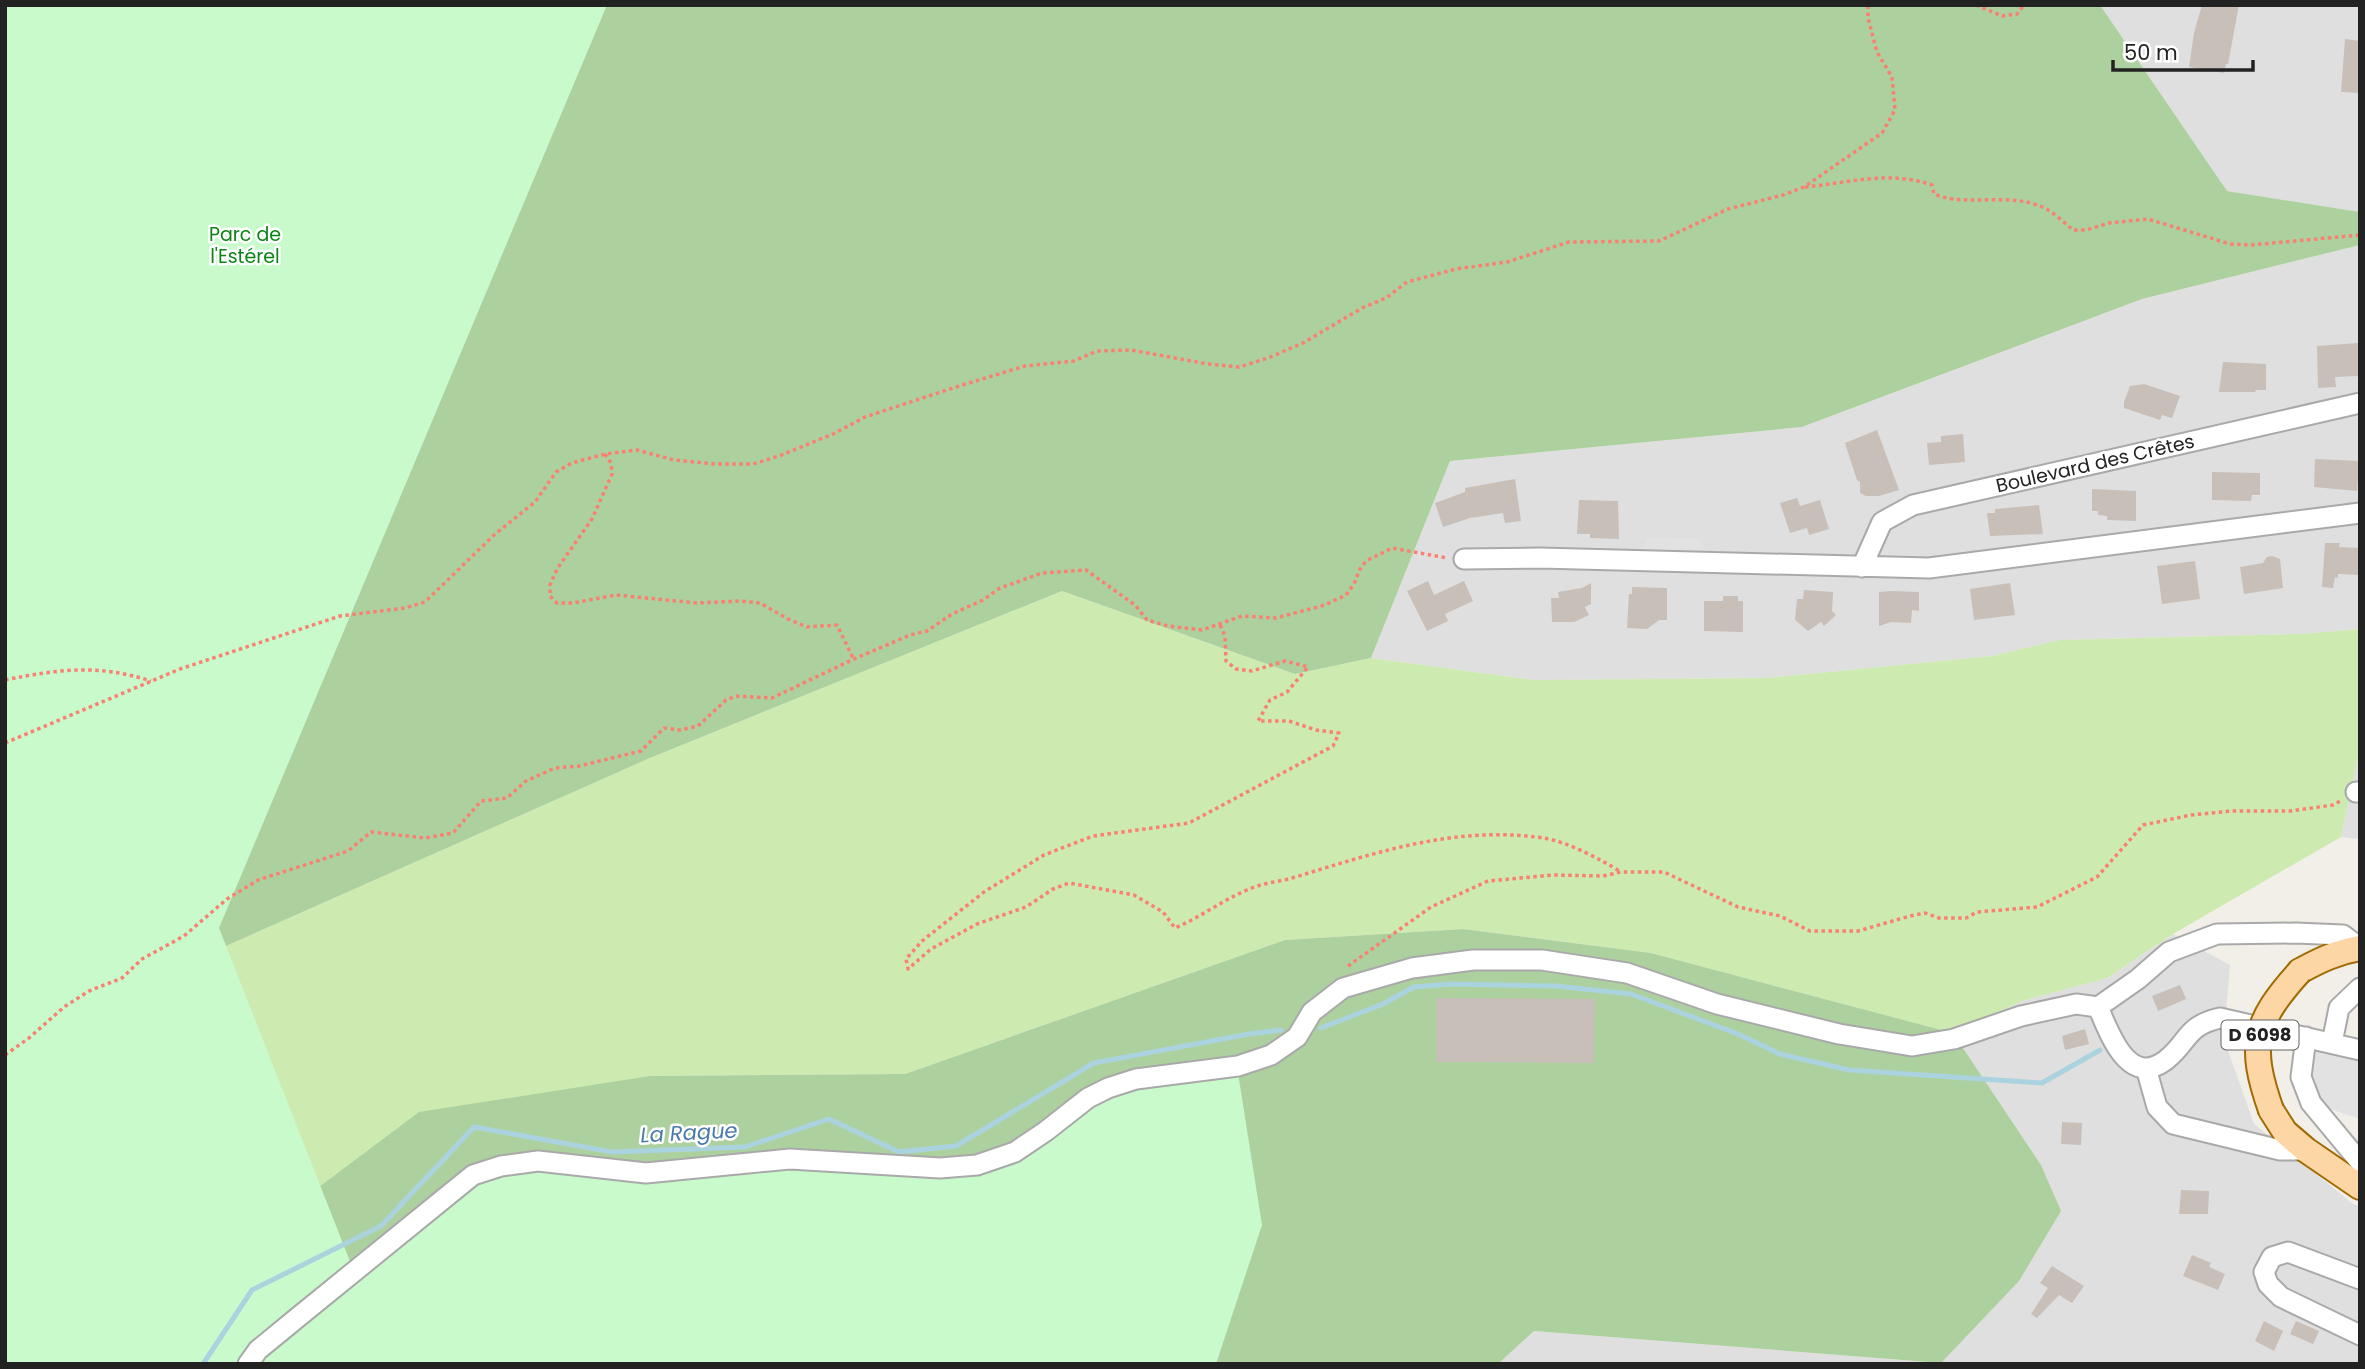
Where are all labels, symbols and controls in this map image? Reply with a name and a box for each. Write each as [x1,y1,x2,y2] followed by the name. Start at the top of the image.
[2113,28,2253,72] scale bar
[2124,38,2178,67] text: 50 m
[209,221,281,270] park label: Parc de l'Estérel
[1993,428,2197,499] street label: Boulevard des Crêtes
[2222,1020,2298,1050] road number: D 6098
[640,1115,738,1150] water label: La Rague

